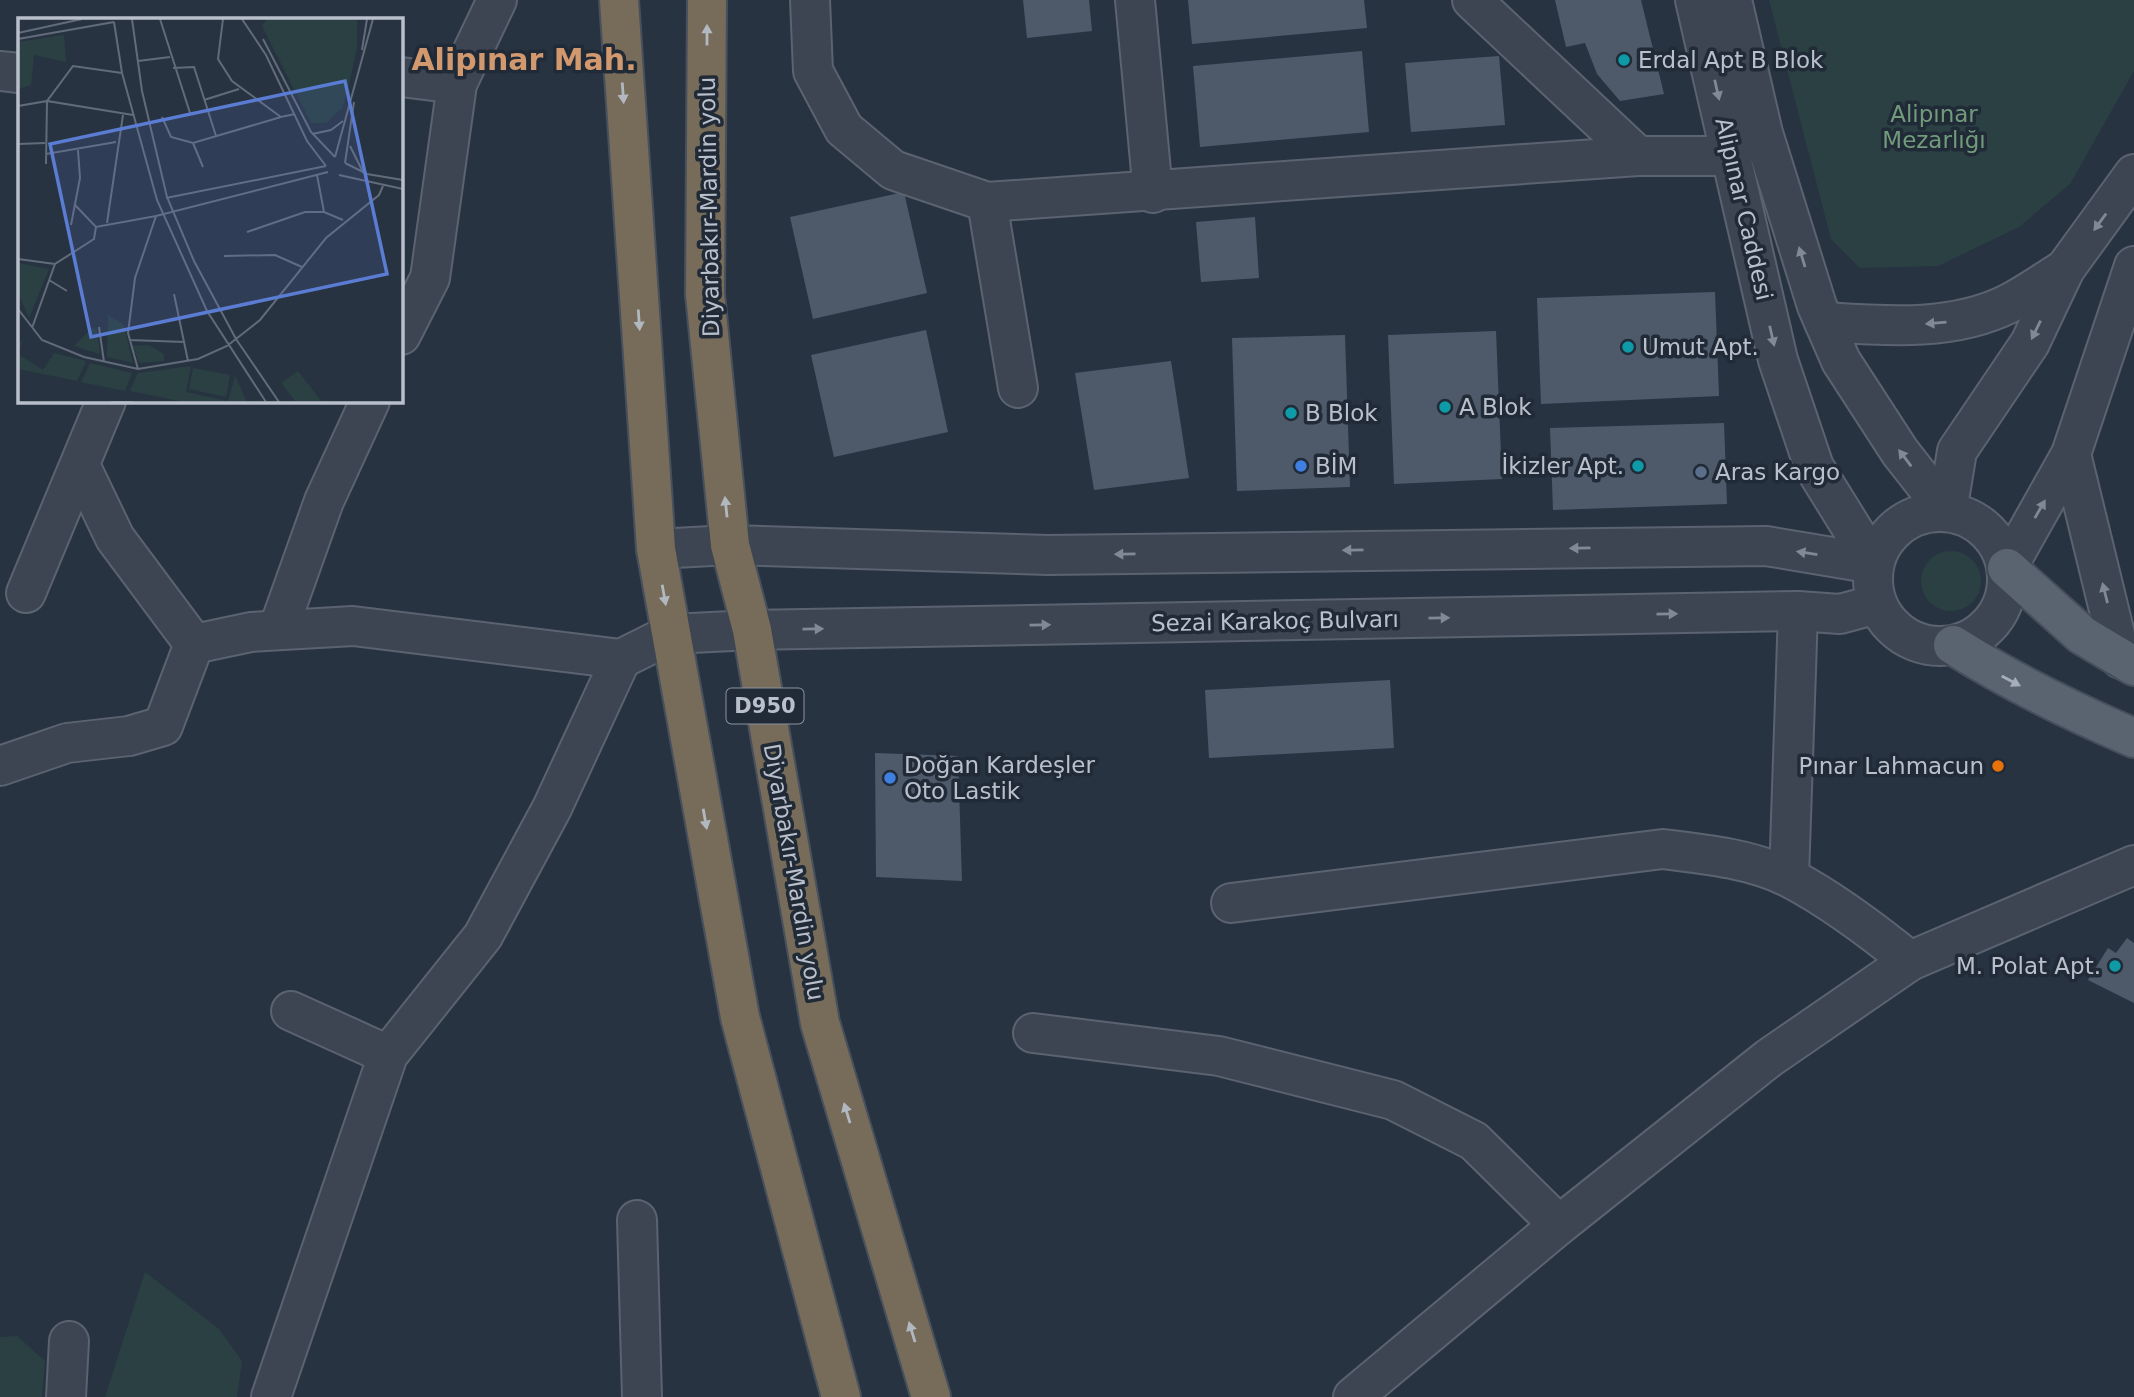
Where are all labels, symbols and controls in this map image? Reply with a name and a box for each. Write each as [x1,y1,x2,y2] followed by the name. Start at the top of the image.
[18,18,402,402] inset map
[701,24,713,46] one-way arrow
[411,42,637,77] district label: Alipınar Mah.
[1638,47,1824,73] place label: Erdal Apt B Blok
[1616,52,1632,68] marker: Erdal Apt B Blok
[694,77,724,337] street label: Diyarbakır-Mardin yolu
[1711,79,1722,101] one-way arrow
[618,82,629,104] one-way arrow
[1882,101,1986,153] park label: Alipınar Mezarlığı
[1710,115,1778,303] street label: Alipınar Caddesi
[2093,213,2107,231] one-way arrow
[1796,247,1807,268] one-way arrow
[634,309,645,331] one-way arrow
[1925,318,1947,329] one-way arrow
[2030,320,2041,341] one-way arrow
[1767,325,1778,347] one-way arrow
[1642,334,1759,360] place label: Umut Apt.
[1620,339,1636,355] marker: Umut Apt.
[1459,394,1532,420] place label: A Blok
[1437,399,1453,415] marker: A Blok
[1305,400,1378,426] place label: B Blok
[1283,405,1299,421] marker: B Blok
[1898,450,1913,468] one-way arrow
[1315,452,1357,479] place label: BİM
[1501,452,1624,479] place label: İkizler Apt.
[1293,458,1309,474] marker: BİM
[1630,458,1646,474] marker: İkizler Apt.
[1715,459,1840,485] place label: Aras Kargo
[1693,464,1709,480] marker: Aras Kargo
[721,495,732,517] one-way arrow
[2034,499,2046,518] one-way arrow
[1569,542,1591,554] one-way arrow
[1341,545,1363,556] one-way arrow
[1796,547,1818,558] one-way arrow
[1114,548,1136,559] one-way arrow
[2099,582,2110,604] one-way arrow
[659,584,670,606] one-way arrow
[1151,606,1399,636] street label: Sezai Karakoç Bulvarı
[1656,608,1678,620] one-way arrow
[1429,612,1451,624] one-way arrow
[1030,619,1052,631] one-way arrow
[802,623,824,634] one-way arrow
[2001,675,2021,687] one-way arrow
[726,688,804,724] road number: D950
[759,741,829,1003] street label: Diyarbakır-Mardin yolu
[904,752,1095,804] place label: Doğan Kardeşler Oto Lastik
[1799,753,1984,779] place label: Pınar Lahmacun
[1990,758,2006,774] marker: Pınar Lahmacun
[882,770,898,786] marker: Doğan Kardeşler Oto Lastik
[699,808,710,830] one-way arrow
[1956,953,2101,979] place label: M. Polat Apt.
[2107,958,2123,974] marker: M. Polat Apt.
[841,1102,852,1124] one-way arrow
[906,1321,916,1342] one-way arrow

